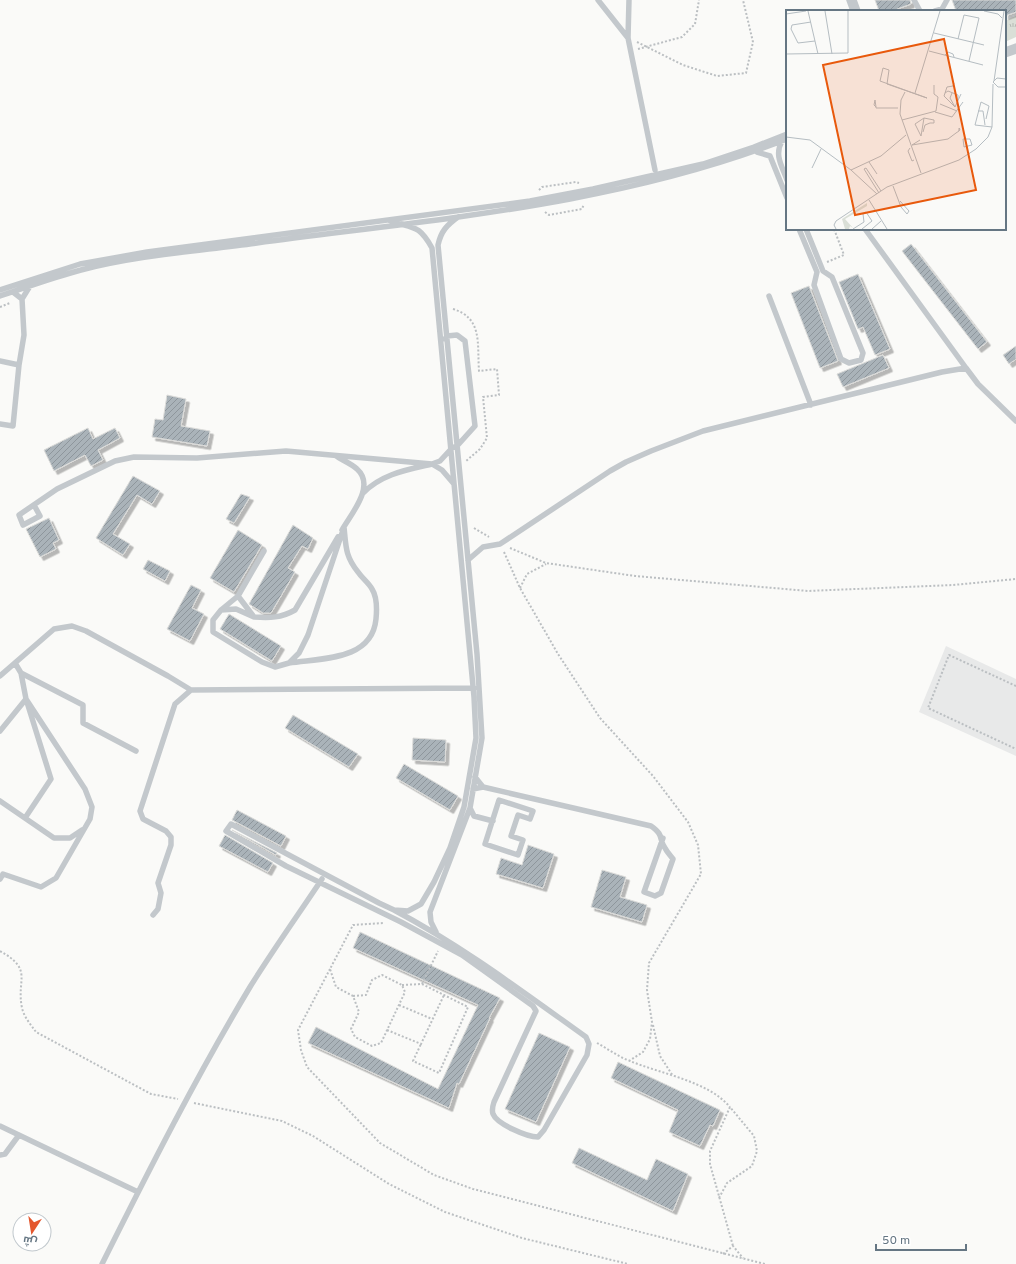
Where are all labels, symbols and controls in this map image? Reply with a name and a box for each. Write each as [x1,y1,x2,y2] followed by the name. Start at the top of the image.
[786,10,1006,230] inset map
[12,1212,52,1252] north arrow
[876,1226,966,1252] scale bar
[22,1232,38,1249] text: ش
[882,1233,910,1249] text: 50 m

